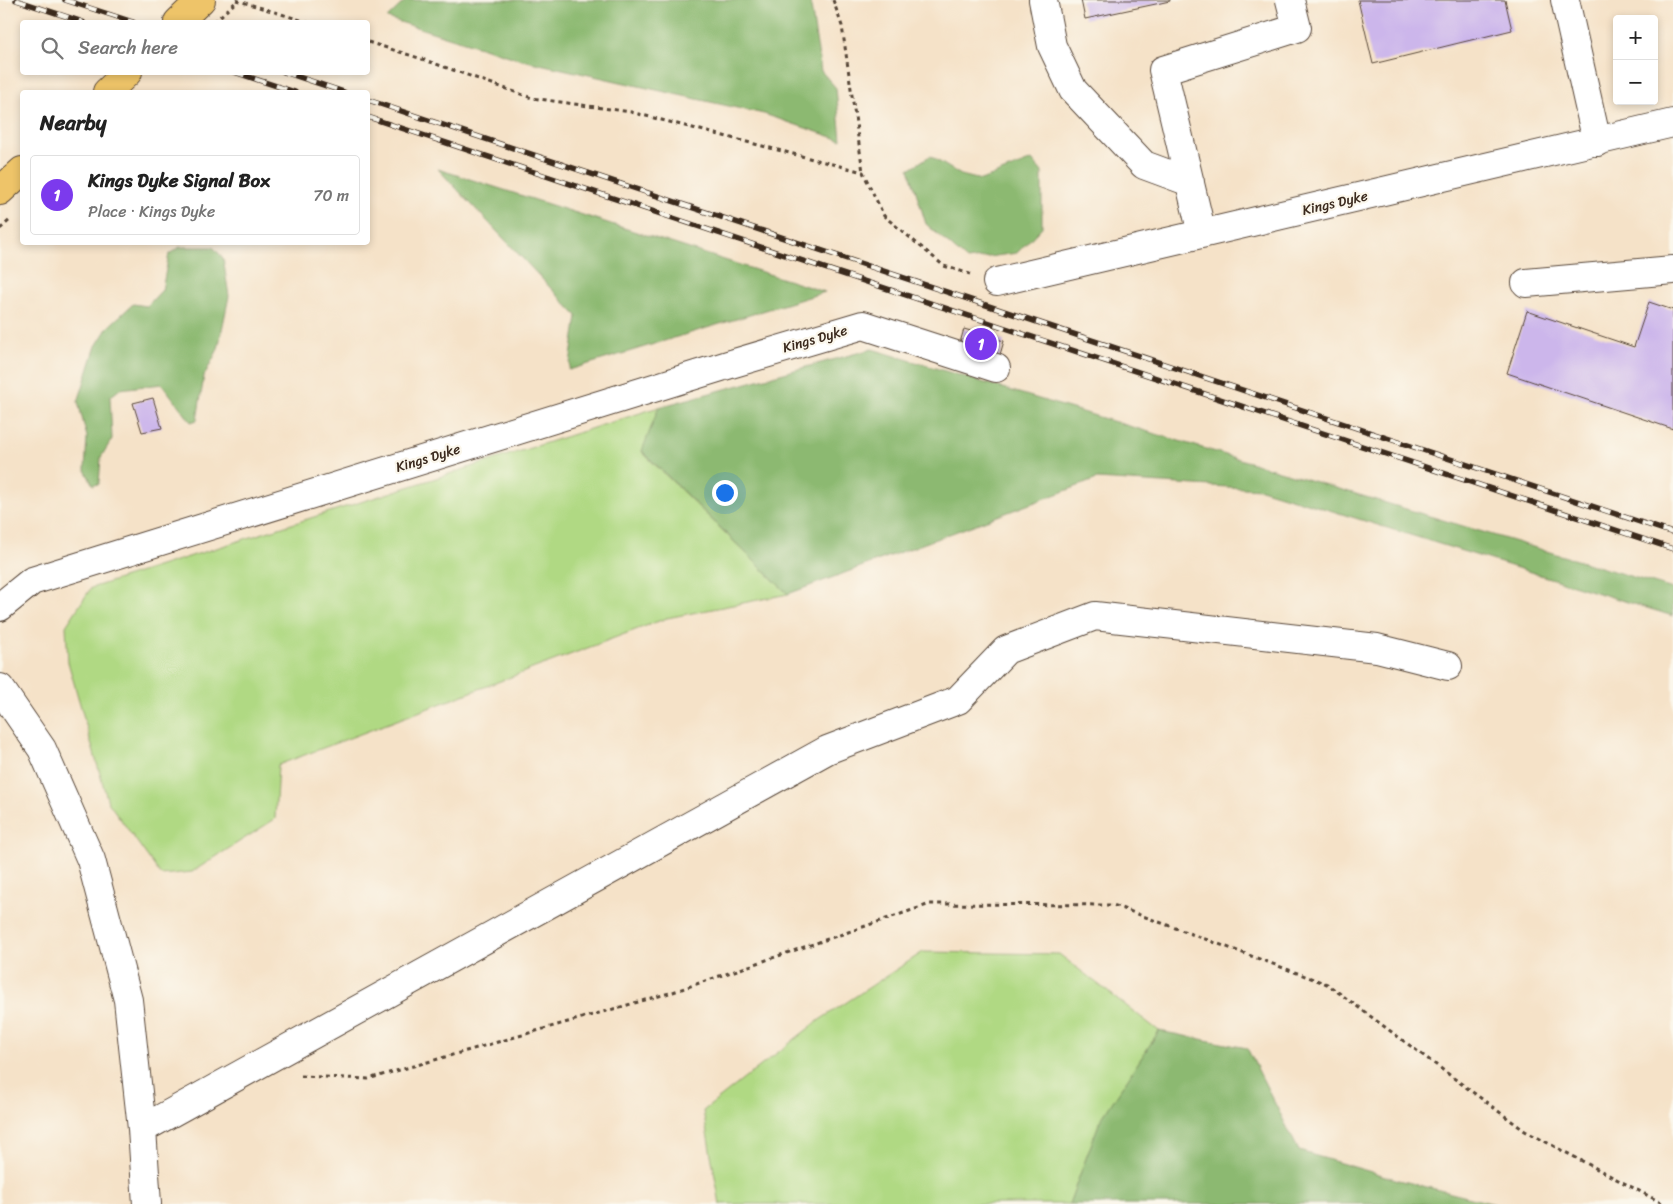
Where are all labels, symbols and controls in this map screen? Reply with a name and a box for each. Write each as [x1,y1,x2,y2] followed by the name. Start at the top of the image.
[1613,15,1658,105] map controls
[1613,15,1658,60] button: +
[20,20,370,75] search box
[78,31,178,64] text: Search here
[38,34,66,62] icon: search
[1613,60,1658,105] button: −
[40,104,106,142] text: Nearby
[88,164,270,197] text: Kings Dyke Signal Box
[54,181,60,210] text: 1
[313,181,349,210] text: 70 m
[1300,183,1370,223] street label: Kings Dyke
[88,197,215,226] text: Place · Kings Dyke
[780,318,850,360] street label: Kings Dyke
[965,325,997,363] pin: 1
[392,436,464,480] street label: Kings Dyke
[712,480,738,506] your location

